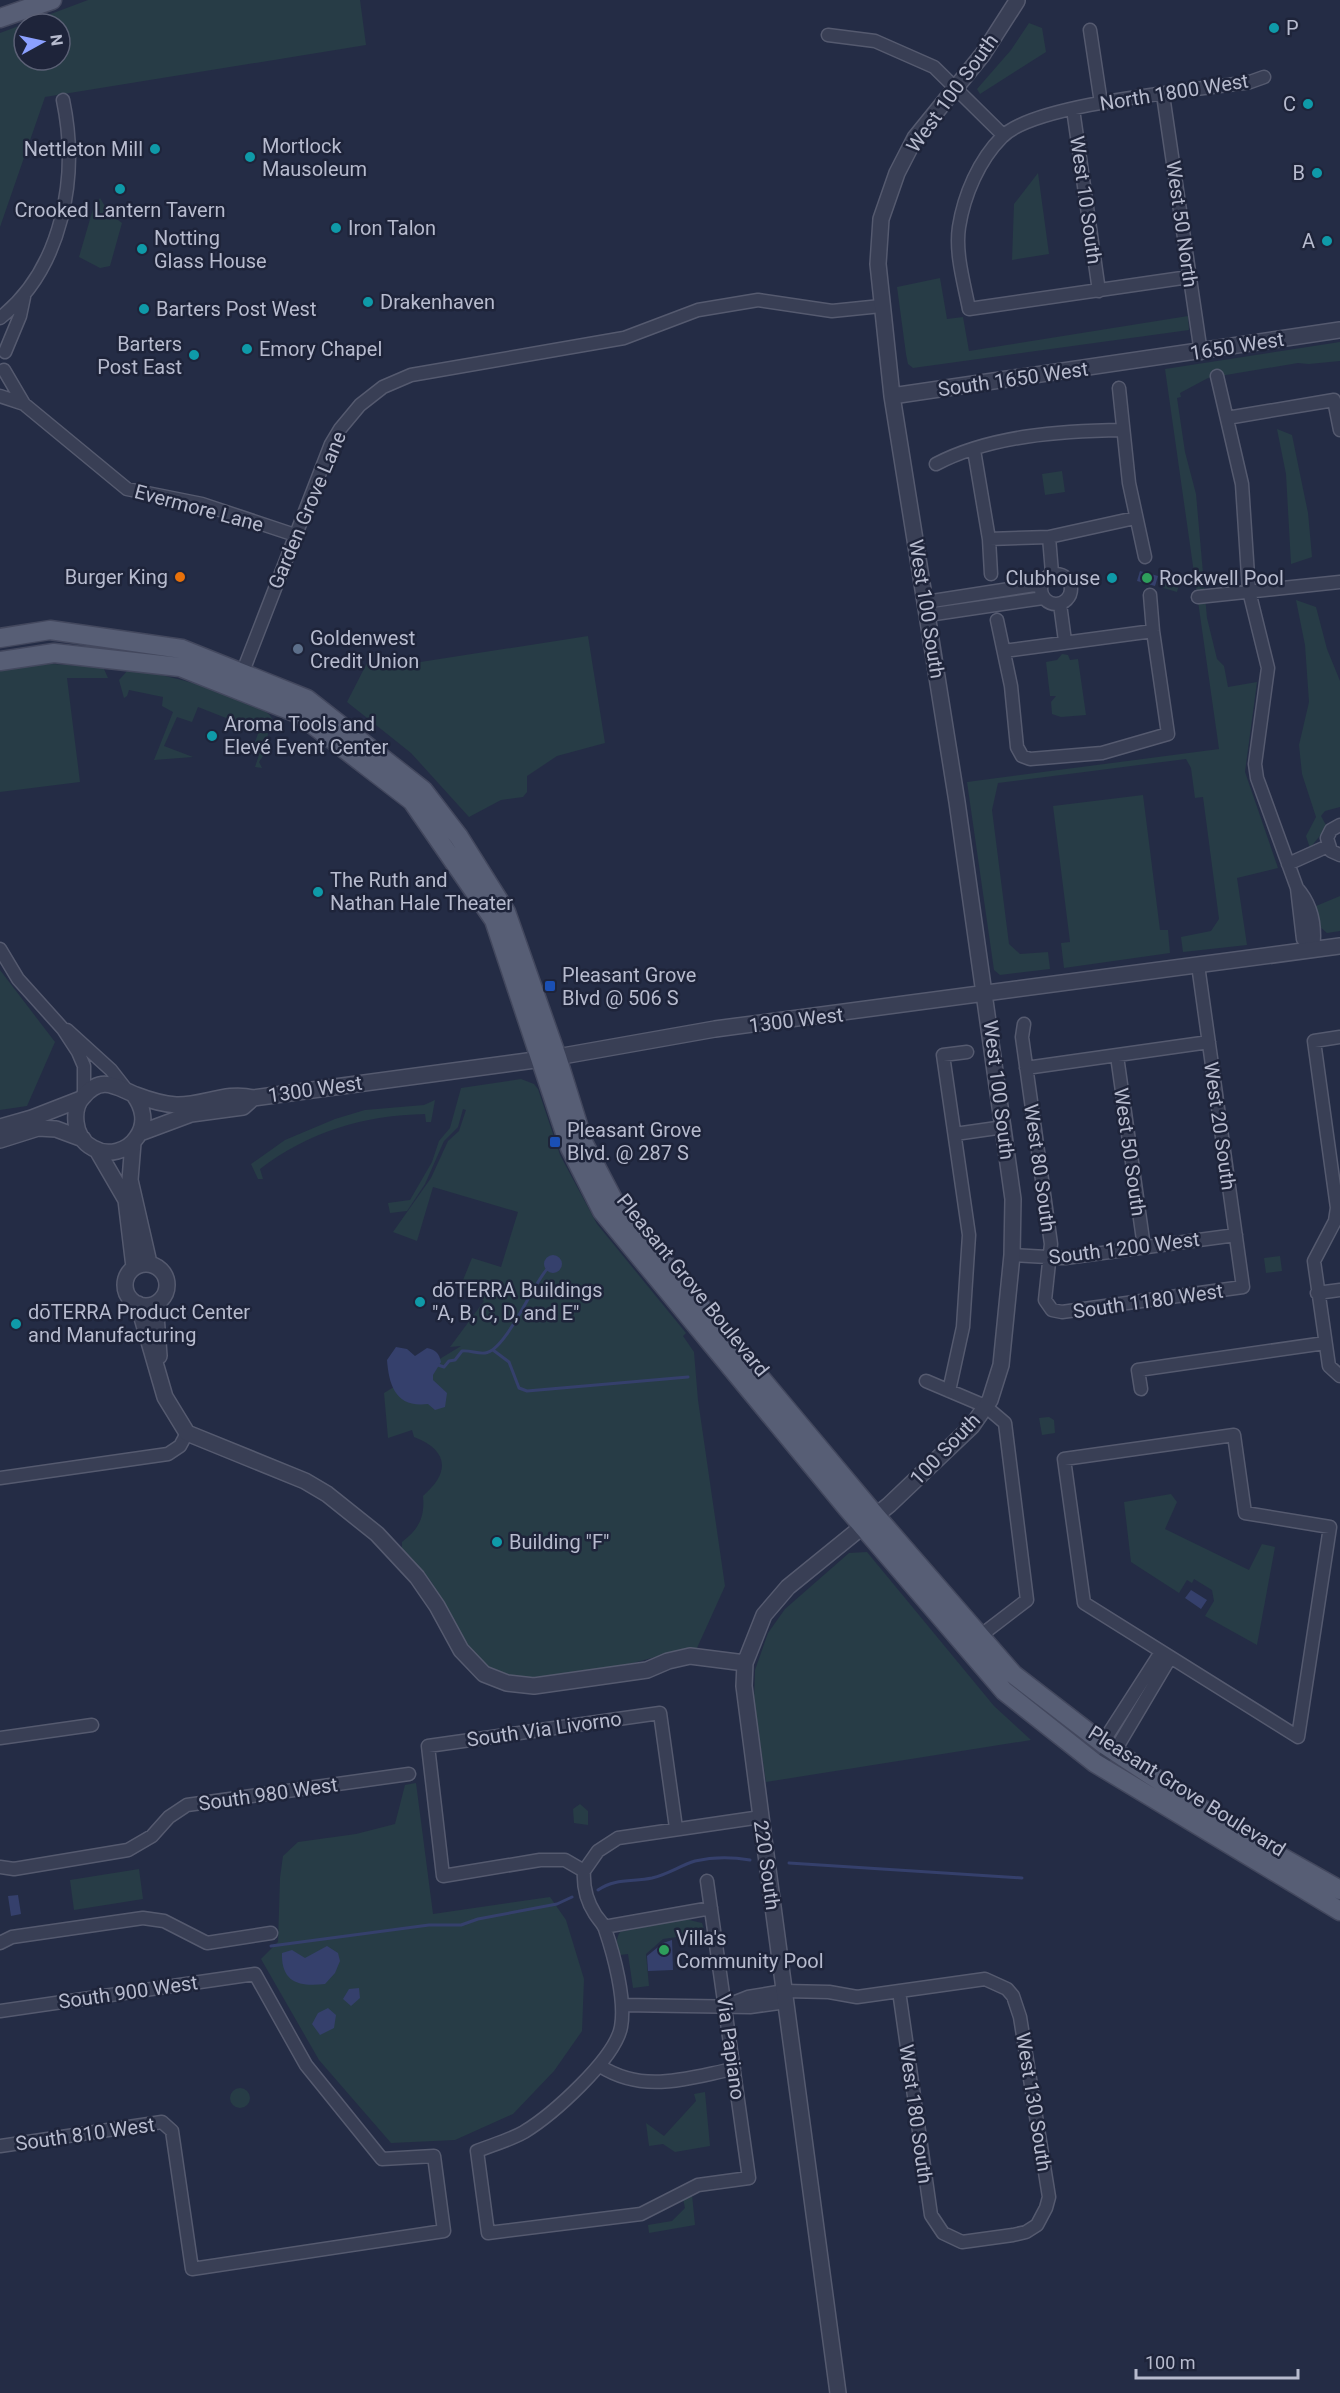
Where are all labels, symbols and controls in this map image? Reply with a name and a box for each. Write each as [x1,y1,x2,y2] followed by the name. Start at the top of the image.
[12,12,72,72] north arrow
[1286,16,1299,40] place label: P
[1267,21,1281,35] marker: P
[901,29,1003,157] street label: West 100 South
[46,33,67,47] text: N
[1098,68,1250,116] street label: North 1800 West
[1283,92,1296,116] place label: C
[1301,97,1315,111] marker: C
[262,134,367,181] place label: Mortlock Mausoleum
[1065,134,1107,266] street label: West 10 South
[24,137,143,161] place label: Nettleton Mill
[148,142,162,156] marker: Nettleton Mill
[243,150,257,164] marker: Mortlock Mausoleum
[1161,159,1203,289] street label: West 50 North
[1293,161,1305,185] place label: B
[1310,166,1324,180] marker: B
[113,182,127,196] marker: Crooked Lantern Tavern
[15,198,226,222] place label: Crooked Lantern Tavern
[348,216,436,240] place label: Iron Talon
[329,221,343,235] marker: Iron Talon
[154,226,267,273] place label: Notting Glass House
[1302,229,1315,253] place label: A
[1320,234,1334,248] marker: A
[135,242,149,256] marker: Notting Glass House
[380,290,495,314] place label: Drakenhaven
[361,295,375,309] marker: Drakenhaven
[156,297,316,321] place label: Barters Post West
[137,302,151,316] marker: Barters Post West
[1188,327,1286,365] street label: 1650 West
[97,332,182,379] place label: Barters Post East
[259,337,382,361] place label: Emory Chapel
[240,342,254,356] marker: Emory Chapel
[187,348,201,362] marker: Barters Post East
[936,357,1090,401] street label: South 1650 West
[263,428,351,592] street label: Garden Grove Lane
[132,479,266,537] street label: Evermore Lane
[904,538,950,680] street label: West 100 South
[65,565,168,589] place label: Burger King
[1005,566,1100,590] place label: Clubhouse
[1159,566,1284,590] place label: Rockwell Pool
[173,570,187,584] marker: Burger King
[1105,571,1119,585] marker: Clubhouse
[1140,571,1154,585] marker: Rockwell Pool
[310,626,419,673] place label: Goldenwest Credit Union
[291,642,305,656] marker: Goldenwest Credit Union
[224,712,388,759] place label: Aroma Tools and Elevé Event Center
[205,729,219,743] marker: Aroma Tools and Elevé Event Center
[330,868,513,915] place label: The Ruth and Nathan Hale Theater
[311,885,325,899] marker: The Ruth and Nathan Hale Theater
[562,963,696,1010] place label: Pleasant Grove Blvd @ 506 S
[543,979,557,993] marker: Pleasant Grove Blvd @ 506 S
[747,1002,845,1038] street label: 1300 West
[979,1019,1019,1161] street label: West 100 South
[1199,1060,1241,1192] street label: West 20 South
[266,1071,364,1107] street label: 1300 West
[1109,1086,1151,1218] street label: West 50 South
[1019,1102,1061,1234] street label: West 80 South
[567,1118,701,1165] place label: Pleasant Grove Blvd. @ 287 S
[548,1135,562,1149] marker: Pleasant Grove Blvd. @ 287 S
[612,1189,774,1381] street label: Pleasant Grove Boulevard
[1047,1227,1201,1269] street label: South 1200 West
[432,1278,603,1325] place label: dōTERRA Buildings "A, B, C, D, and E"
[1071,1279,1225,1323] street label: South 1180 West
[413,1295,427,1309] marker: dōTERRA Buildings "A, B, C, D, and E"
[28,1300,250,1347] place label: dōTERRA Product Center and Manufacturing
[9,1317,23,1331] marker: dōTERRA Product Center and Manufacturing
[905,1408,985,1490] street label: 100 South
[509,1530,609,1554] place label: Building "F"
[490,1535,504,1549] marker: Building "F"
[465,1706,623,1752] street label: South Via Livorno
[1084,1720,1290,1862] street label: Pleasant Grove Boulevard
[197,1772,339,1816] street label: South 980 West
[749,1818,785,1912] street label: 220 South
[676,1926,824,1973] place label: Villa's Community Pool
[657,1943,671,1957] marker: Villa's Community Pool
[57,1970,199,2014] street label: South 900 West
[712,1993,750,2101] street label: Via Papiano
[1011,2031,1057,2173] street label: West 130 South
[894,2043,938,2185] street label: West 180 South
[14,2112,156,2156] street label: South 810 West
[1136,2342,1298,2380] scale bar
[1145,2352,1196,2373] text: 100 m

